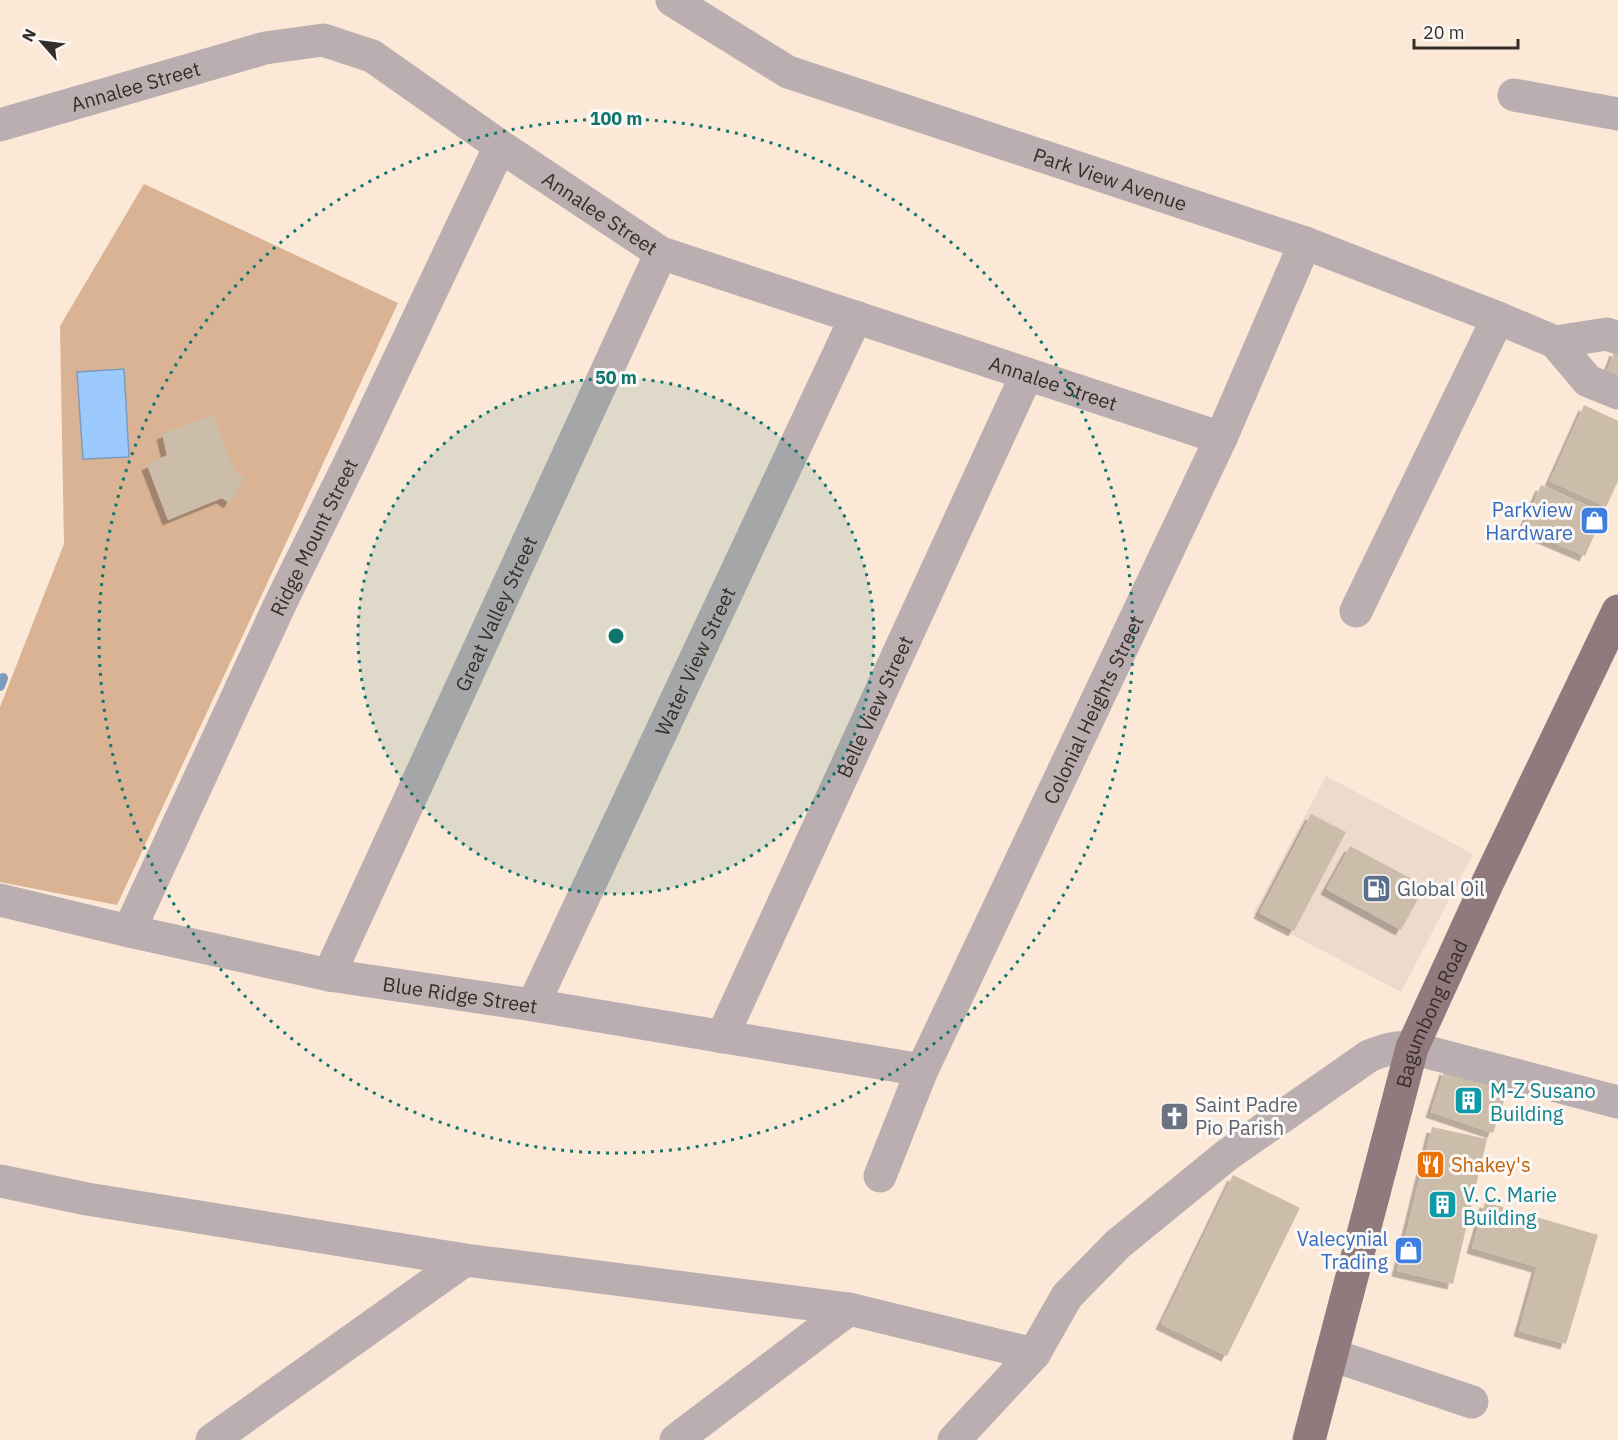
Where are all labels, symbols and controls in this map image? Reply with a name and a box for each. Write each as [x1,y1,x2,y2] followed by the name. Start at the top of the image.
[12,12,72,72] north arrow
[1414,12,1518,50] scale bar
[1423,21,1465,44] text: 20 m
[17,25,40,45] text: N
[68,54,203,117] street label: Annalee Street
[590,107,642,130] text: 100 m
[1030,141,1191,217] street label: Park View Avenue
[537,165,663,261] street label: Annalee Street
[986,349,1121,416] street label: Annalee Street
[595,366,637,389] text: 50 m
[263,454,363,620] street label: Ridge Mount Street
[1485,496,1573,546] place label: Parkview Hardware
[1578,505,1610,537] shop icon: Parkview Hardware
[448,531,543,695] street label: Great Valley Street
[648,582,741,740] street label: Water View Street
[1036,610,1149,808] street label: Colonial Heights Street
[606,626,626,646] centre of rings
[830,631,918,782] street label: Belle View Street
[1360,872,1392,904] fuel station icon: Global Oil
[1397,875,1485,902] place label: Global Oil
[1389,935,1473,1091] street label: Bagumbong Road
[381,970,540,1019] street label: Blue Ridge Street
[1490,1077,1596,1127] place label: M-Z Susano Building
[1453,1085,1485,1117] building icon: M-Z Susano Building
[1195,1091,1298,1141] place label: Saint Padre Pio Parish
[1158,1100,1190,1132] church icon: Saint Padre Pio Parish
[1414,1148,1446,1180] restaurant icon: Shakey's
[1451,1151,1531,1178] place label: Shakey's
[1463,1181,1557,1231] place label: V. C. Marie Building
[1426,1189,1458,1221] building icon: V. C. Marie Building
[1297,1225,1388,1275] place label: Valecynial Trading
[1393,1234,1425,1266] shop icon: Valecynial Trading

